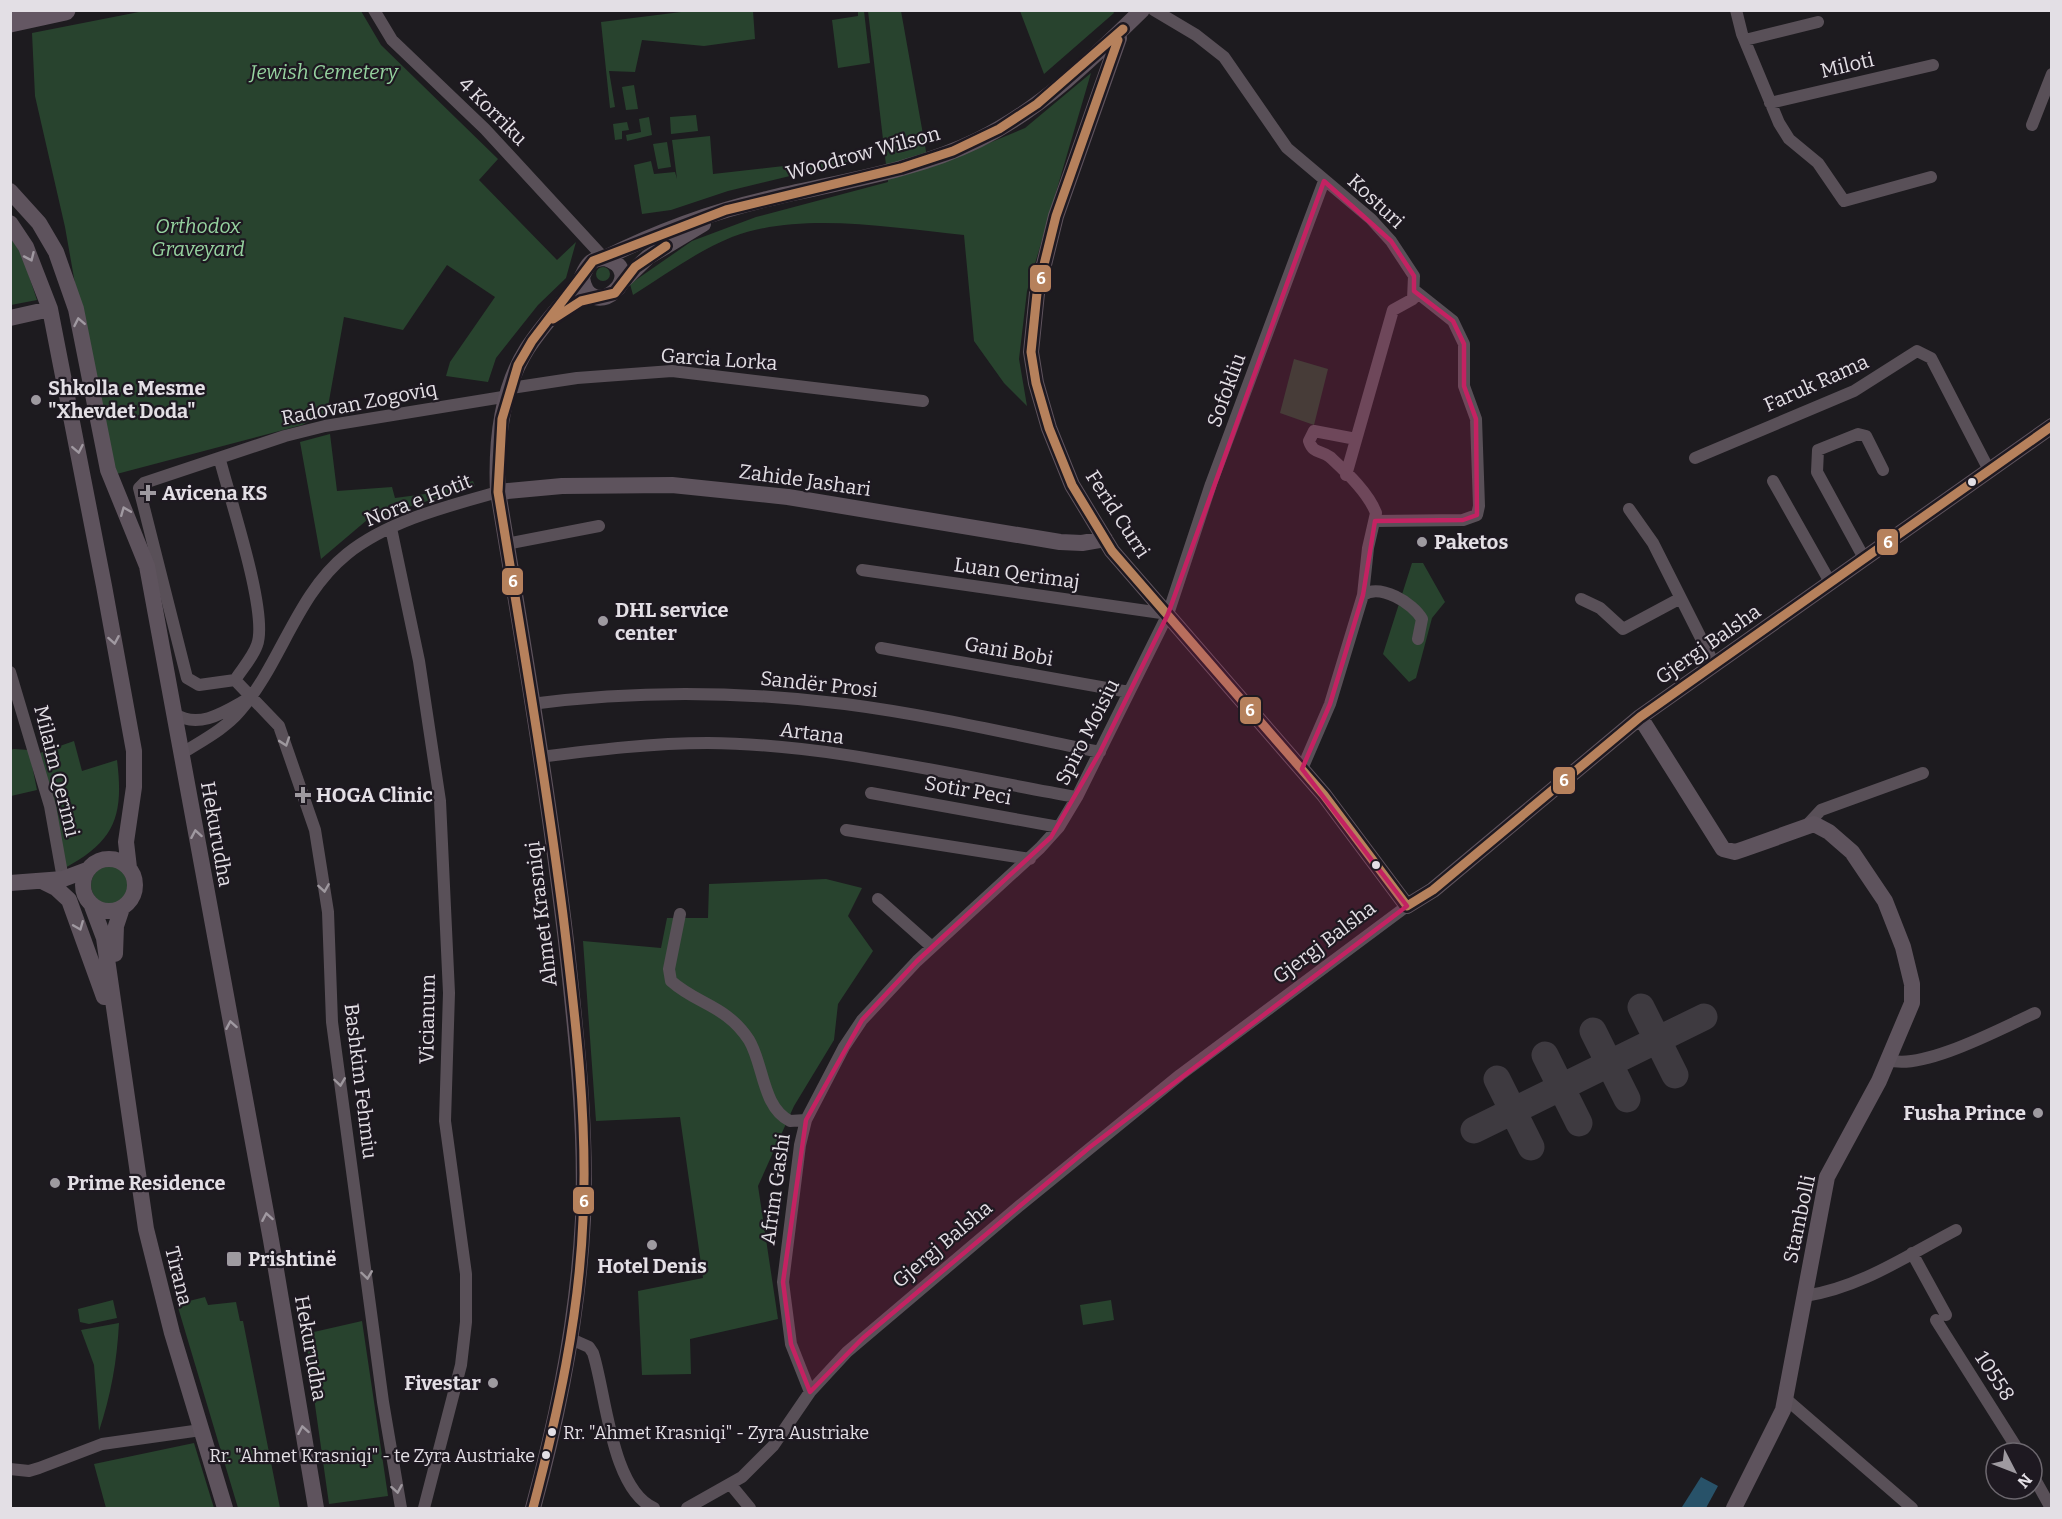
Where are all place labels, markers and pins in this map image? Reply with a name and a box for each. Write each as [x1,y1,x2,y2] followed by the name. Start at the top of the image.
[48,376,205,423] place label: Shkolla e Mesme "Xhevdet Doda"
[29,393,43,407] marker: Shkolla e Mesme "Xhevdet Doda"
[1966,476,1978,488] unlabelled marker
[162,481,267,505] place label: Avicena KS
[139,484,157,502] marker: Avicena KS
[1434,530,1508,554] place label: Paketos
[1415,535,1429,549] marker: Paketos
[615,598,728,645] place label: DHL service center
[596,614,610,628] marker: DHL service center
[316,783,433,807] place label: HOGA Clinic
[294,786,312,804] marker: HOGA Clinic
[1370,859,1382,871] unlabelled marker
[1903,1101,2026,1125] place label: Fusha Prince
[2031,1106,2045,1120] marker: Fusha Prince
[67,1171,225,1195] place label: Prime Residence
[48,1176,62,1190] marker: Prime Residence
[645,1238,659,1252] marker: Hotel Denis
[248,1247,336,1271] place label: Prishtinë
[225,1250,243,1268] marker: Prishtinë
[597,1254,707,1278] place label: Hotel Denis
[404,1371,482,1395] place label: Fivestar
[486,1376,500,1390] marker: Fivestar
[563,1422,869,1444] place label: Rr. "Ahmet Krasniqi" - Zyra Austriake
[546,1426,558,1438] marker: Rr. "Ahmet Krasniqi" - Zyra Austriake
[209,1445,535,1467] place label: Rr. "Ahmet Krasniqi" - te Zyra Austriake
[540,1449,552,1461] marker: Rr. "Ahmet Krasniqi" - te Zyra Austriake

